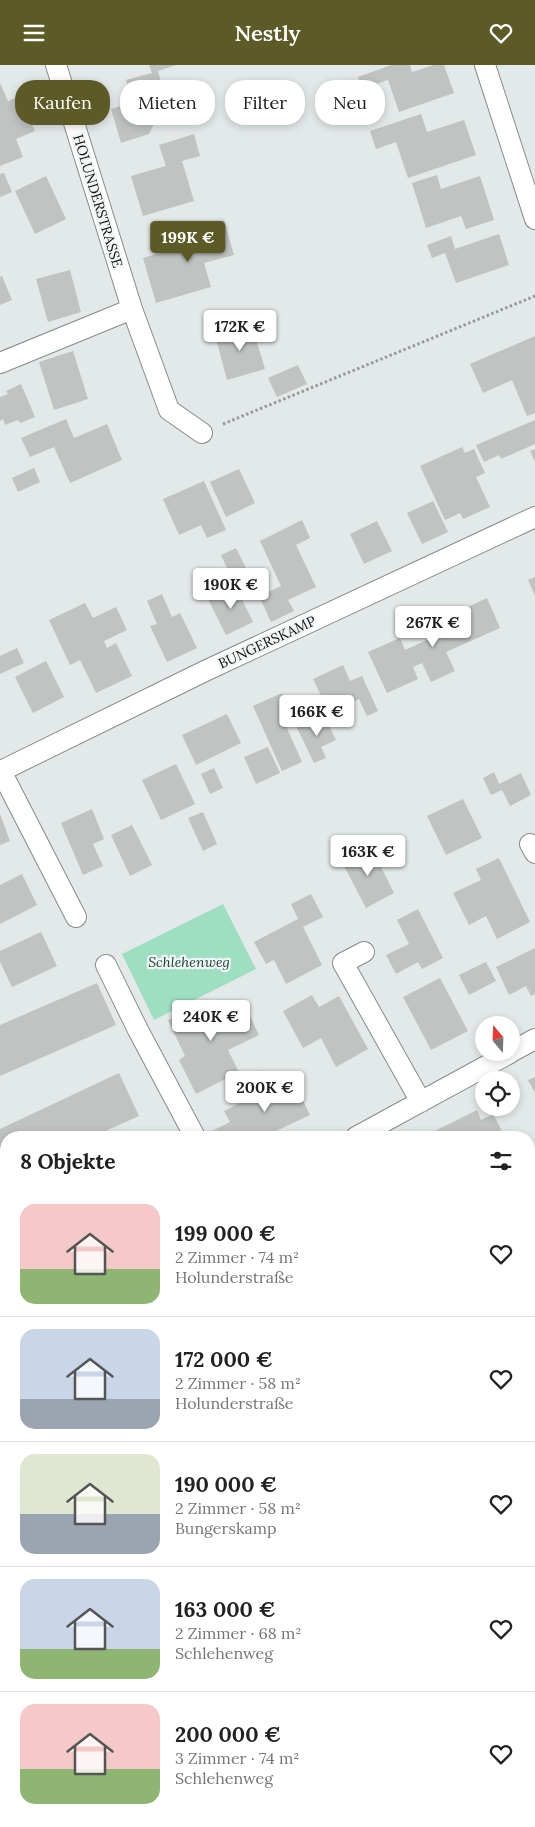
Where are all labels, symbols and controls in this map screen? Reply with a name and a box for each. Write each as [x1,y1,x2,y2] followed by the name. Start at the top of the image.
[20,19,48,47] icon: menu
[234,19,301,47] text: Nestly
[487,19,515,47] icon: heart
[15,80,110,125] chip: Kaufen
[120,80,215,125] chip: Mieten
[225,80,305,125] chip: Filter
[315,80,385,125] chip: Neu
[69,132,127,270] street label: HOLUNDERSTRASSE
[147,221,229,263] pin: 199K €
[161,227,215,247] text: 199K €
[199,309,281,352] pin: 172K €
[214,316,266,336] text: 172K €
[190,567,272,610] pin: 190K €
[204,574,258,594] text: 190K €
[392,605,474,648] pin: 267K €
[215,611,319,672] street label: BUNGERSKAMP
[406,612,460,632] text: 267K €
[276,695,358,737] pin: 166K €
[290,701,344,721] text: 166K €
[327,835,409,877] pin: 163K €
[341,841,395,861] text: 163K €
[148,953,230,971] park label: Schlehenweg
[170,999,252,1042] pin: 240K €
[183,1006,239,1026] text: 240K €
[475,1016,520,1061] north arrow
[475,1016,520,1116] map controls
[224,1071,306,1113] pin: 200K €
[475,1071,520,1116] button: locate
[236,1077,294,1097] text: 200K €
[487,1147,515,1175] icon: filters
[20,1148,116,1175] text: 8 Objekte
[175,1220,276,1247] text: 199 000 €
[60,1224,120,1284] icon: home
[487,1240,515,1268] icon: heart
[175,1247,299,1267] text: 2 Zimmer · 74 m²
[175,1267,294,1287] text: Holunderstraße
[175,1346,273,1373] text: 172 000 €
[60,1349,120,1409] icon: home
[487,1365,515,1393] icon: heart
[175,1373,301,1393] text: 2 Zimmer · 58 m²
[175,1393,294,1413] text: Holunderstraße
[175,1471,277,1498] text: 190 000 €
[60,1474,120,1534] icon: home
[487,1490,515,1518] icon: heart
[175,1498,301,1518] text: 2 Zimmer · 58 m²
[175,1518,277,1538] text: Bungerskamp
[175,1596,275,1623] text: 163 000 €
[60,1599,120,1659] icon: home
[487,1615,515,1643] icon: heart
[175,1623,302,1643] text: 2 Zimmer · 68 m²
[175,1643,273,1663] text: Schlehenweg
[175,1721,281,1748] text: 200 000 €
[60,1724,120,1784] icon: home
[487,1740,515,1768] icon: heart
[175,1748,299,1768] text: 3 Zimmer · 74 m²
[175,1768,273,1788] text: Schlehenweg

